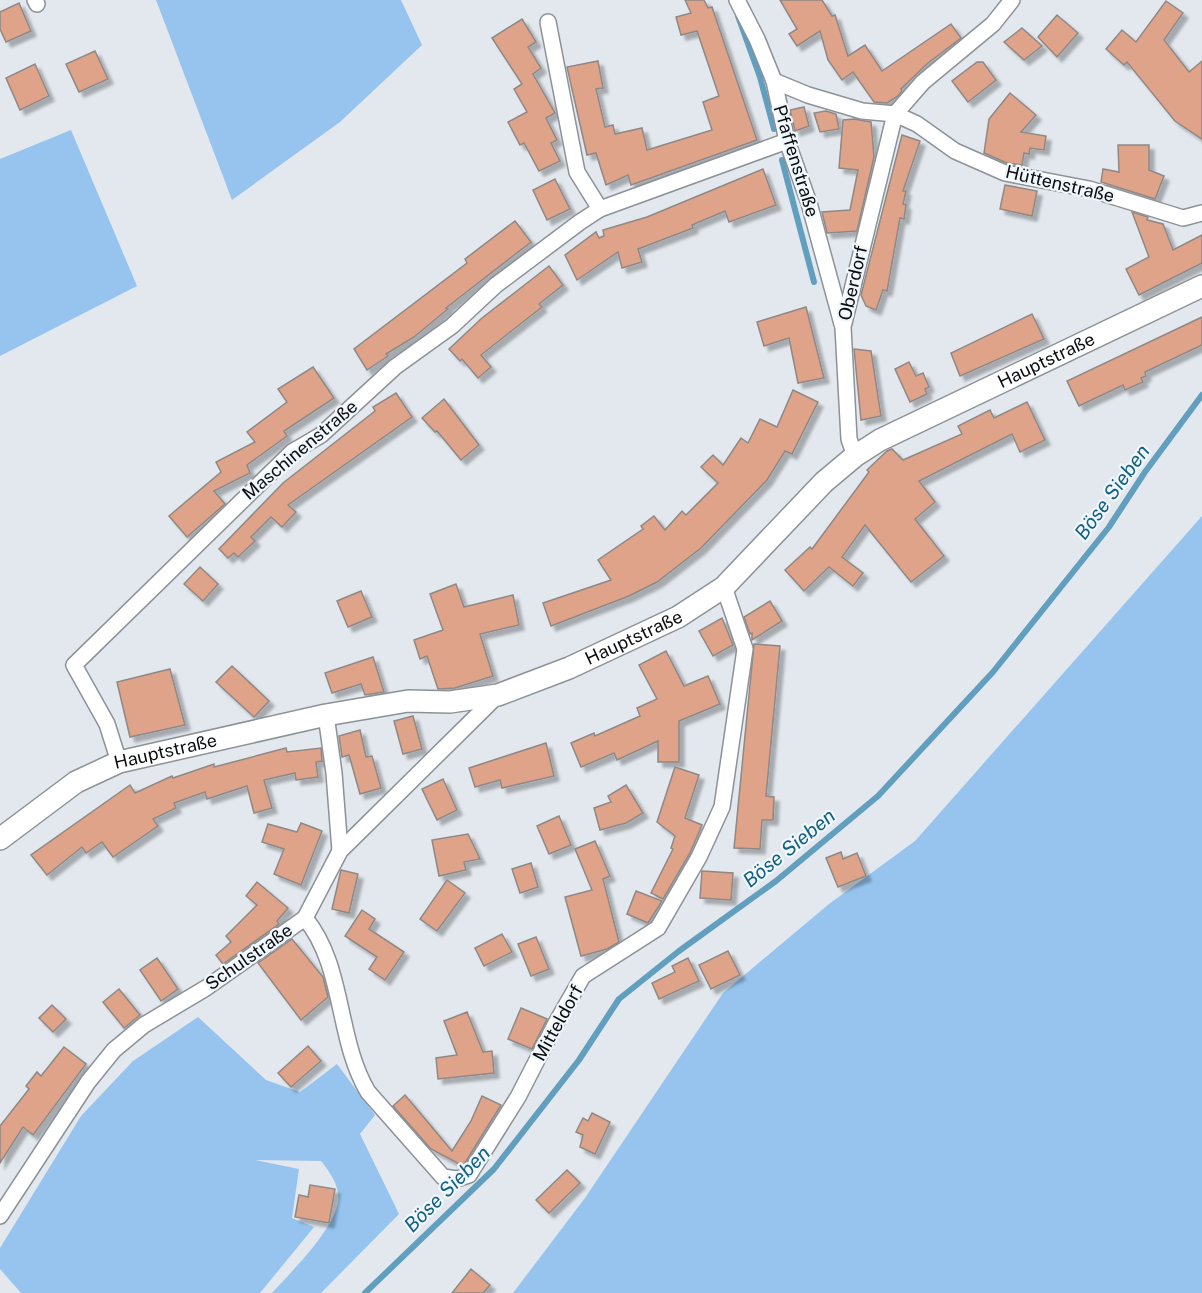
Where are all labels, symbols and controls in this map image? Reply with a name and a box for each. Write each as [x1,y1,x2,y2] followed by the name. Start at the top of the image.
[769,102,823,219] street label: Pfaffenstraße
[1004,161,1117,206] street label: Hüttenstraße
[834,243,871,322] street label: Oberdorf
[994,328,1098,392] street label: Hauptstraße
[238,395,361,504] street label: Maschinenstraße
[1069,440,1155,544] water label: Böse Sieben
[582,605,686,669] street label: Hauptstraße
[112,729,219,773] street label: Hauptstraße
[738,804,840,892] water label: Böse Sieben
[201,919,296,994] street label: Schulstraße
[528,981,587,1064] street label: Mitteldorf
[399,1141,495,1237] water label: Böse Sieben

